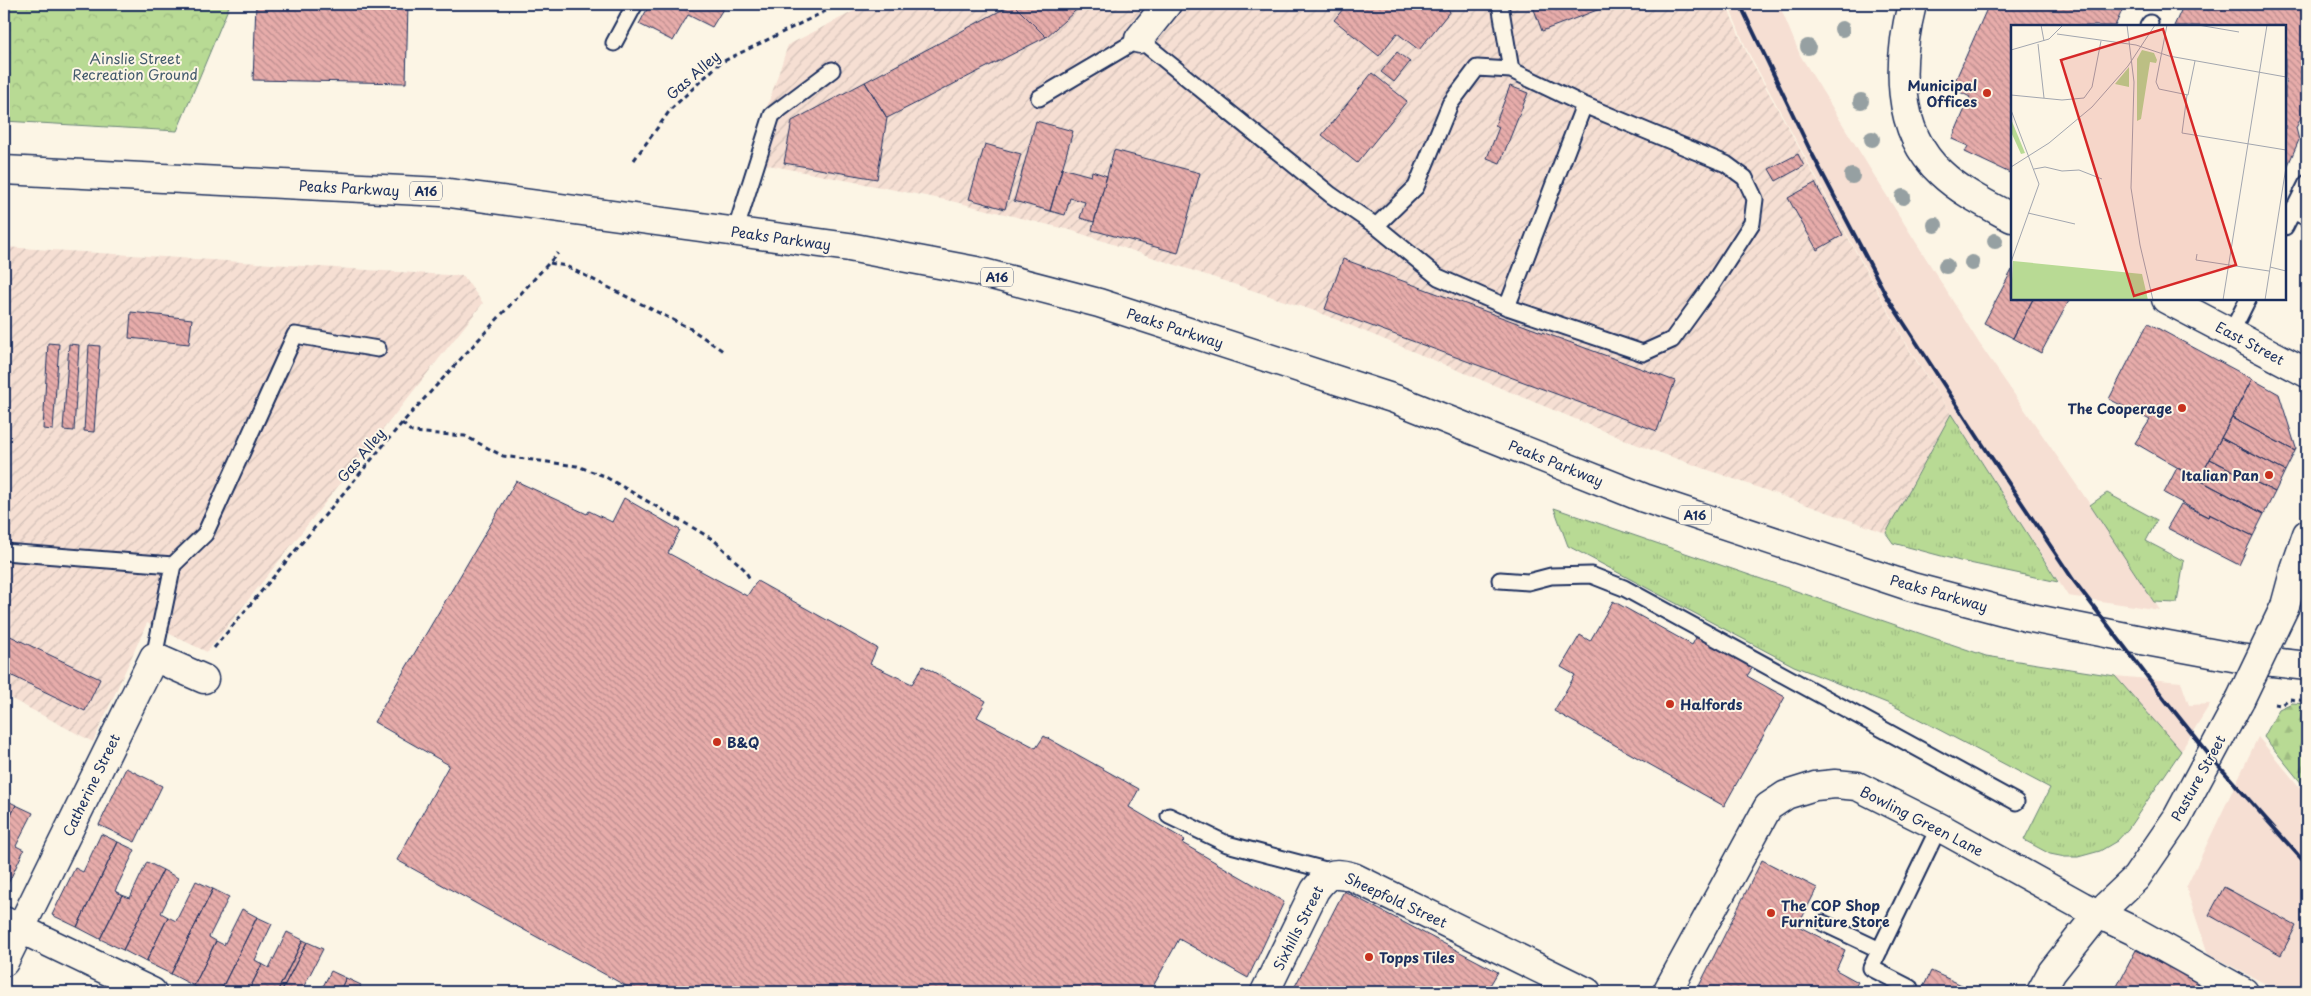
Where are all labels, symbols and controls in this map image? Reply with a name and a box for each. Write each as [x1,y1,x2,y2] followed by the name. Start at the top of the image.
[2011,25,2286,300] inset map
[661,46,725,104] street label: Gas Alley
[72,48,198,85] park label: Ainslie Street Recreation Ground
[1908,75,1977,112] place label: Municipal Offices
[1981,87,1993,99] marker: Municipal Offices
[298,175,400,201] street label: Peaks Parkway
[410,182,442,200] road number: A16
[730,221,832,255] street label: Peaks Parkway
[981,268,1013,286] road number: A16
[1124,302,1226,354] street label: Peaks Parkway
[2212,316,2289,370] street label: East Street
[2067,398,2172,419] place label: The Cooperage
[2176,402,2188,414] marker: The Cooperage
[332,423,390,487] street label: Gas Alley
[1505,434,1607,492] street label: Peaks Parkway
[2181,465,2259,486] place label: Italian Pan
[2263,469,2275,481] marker: Italian Pan
[1679,506,1711,524] road number: A16
[1888,569,1990,617] street label: Peaks Parkway
[1680,694,1743,715] place label: Halfords
[1664,698,1676,710] marker: Halfords
[57,730,125,840] street label: Catherine Street
[2166,731,2231,825] street label: Pasture Street
[727,732,759,753] place label: B&Q
[711,736,723,748] marker: B&Q
[1857,781,1988,861] street label: Bowling Green Lane
[1341,867,1451,933] street label: Sheepfold Street
[1268,882,1328,974] street label: Sixhills Street
[1781,895,1890,932] place label: The COP Shop Furniture Store
[1765,907,1777,919] marker: The COP Shop Furniture Store
[1379,947,1455,968] place label: Topps Tiles
[1363,951,1375,963] marker: Topps Tiles

